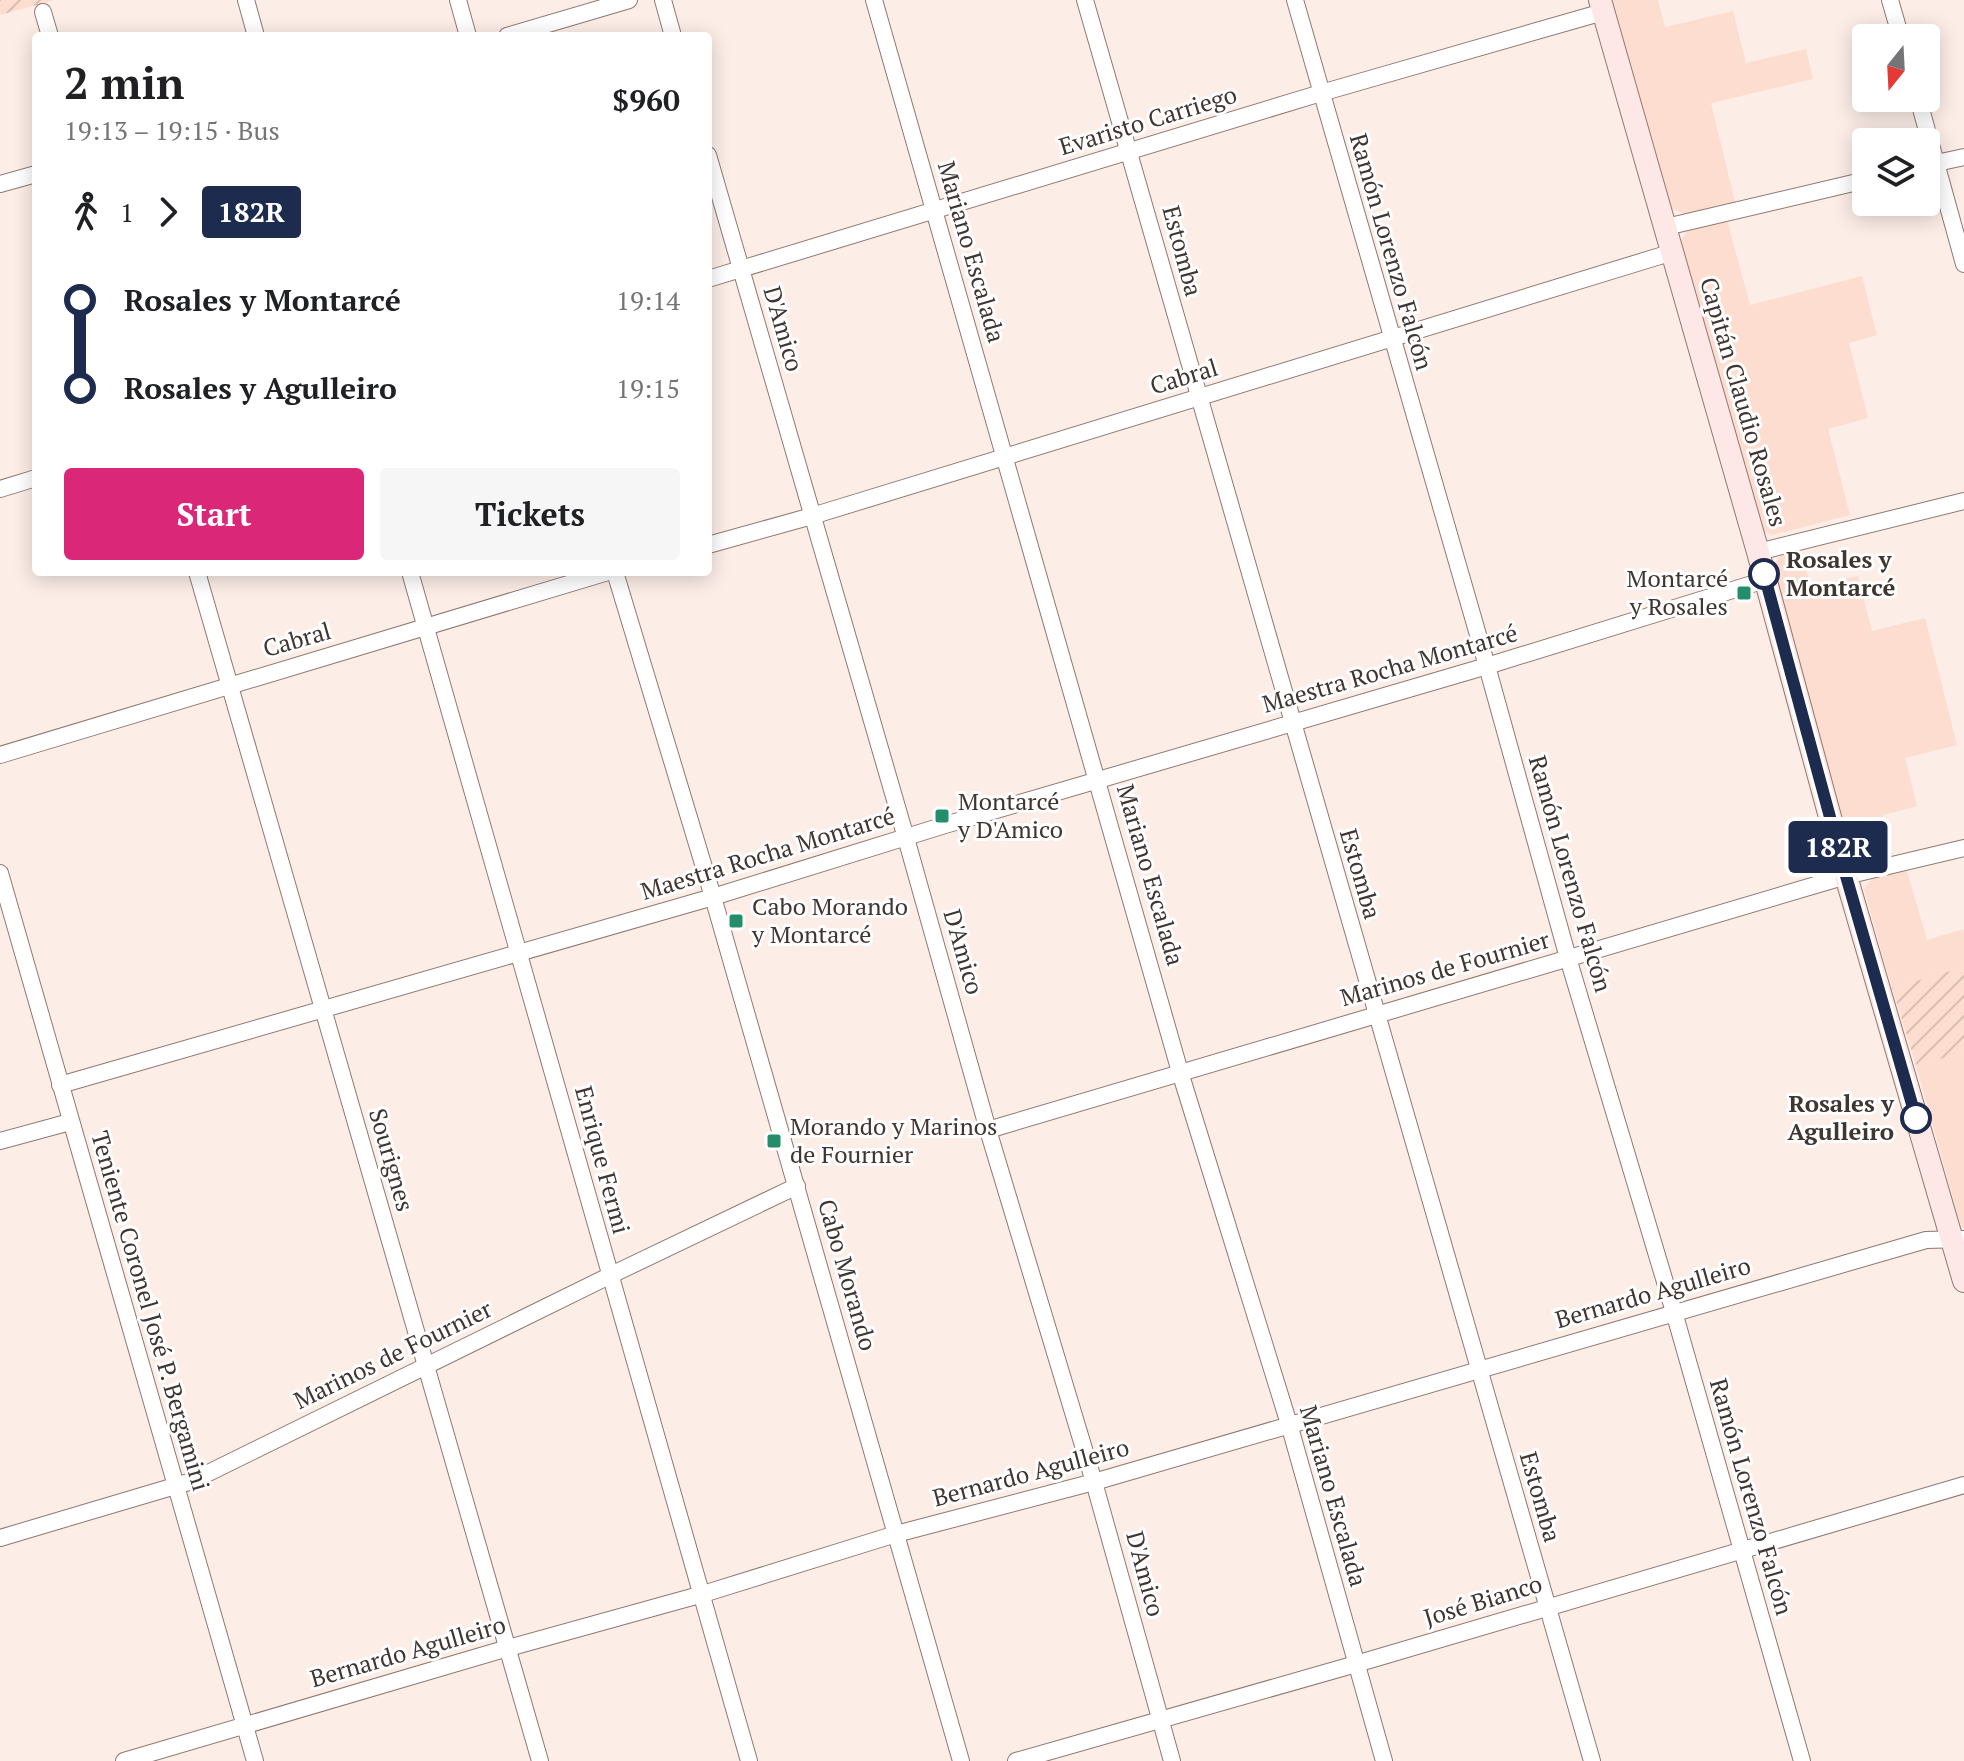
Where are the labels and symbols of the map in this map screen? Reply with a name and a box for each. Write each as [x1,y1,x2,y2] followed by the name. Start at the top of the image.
[1852,24,1940,112] north arrow
[1055,78,1241,162] street label: Evaristo Carriego
[1343,130,1441,374] street label: Ramón Lorenzo Falcón
[931,157,1013,346] street label: Mariano Escalada
[1156,202,1210,300] street label: Estomba
[1693,273,1795,530] street label: Capitán Claudio Rosales
[757,282,811,375] street label: D'Amico
[1146,351,1221,401] street label: Cabral
[1786,543,1896,603] place label: Rosales y Montarcé
[1749,559,1779,589] marker: Rosales y Montarcé
[1627,562,1728,622] place label: Montarcé y Rosales
[1735,584,1753,602] marker: Montarcé y Rosales
[259,614,334,664] street label: Cabral
[1258,616,1521,720] street label: Maestra Rocha Montarcé
[1522,752,1620,996] street label: Ramón Lorenzo Falcón
[1110,780,1192,969] street label: Mariano Escalada
[957,785,1063,845] place label: Montarcé y D'Amico
[637,799,899,907] street label: Maestra Rocha Montarcé
[933,807,951,825] marker: Montarcé y D'Amico
[1782,821,1894,873] line badge: 182R
[1333,825,1389,923] street label: Estomba
[751,890,908,950] place label: Cabo Morando y Montarcé
[937,905,991,998] street label: D'Amico
[727,912,745,930] marker: Cabo Morando y Montarcé
[1336,923,1554,1013] street label: Marinos de Fournier
[568,1082,638,1237] street label: Enrique Fermi
[1788,1087,1895,1147] place label: Rosales y Agulleiro
[1901,1103,1931,1133] marker: Rosales y Agulleiro
[362,1105,422,1215] street label: Sourignes
[790,1110,997,1170] place label: Morando y Marinos de Fournier
[84,1127,218,1494] street label: Teniente Coronel José P. Bergamini
[765,1132,783,1150] marker: Morando y Marinos de Fournier
[811,1195,885,1354] street label: Cabo Morando
[1551,1249,1754,1335] street label: Bernardo Agulleiro
[288,1292,498,1416] street label: Marinos de Fournier
[1703,1375,1801,1619] street label: Ramón Lorenzo Falcón
[1293,1401,1375,1590] street label: Mariano Escalada
[929,1430,1132,1514] street label: Bernardo Agulleiro
[1513,1448,1569,1546] street label: Estomba
[1119,1528,1173,1620] street label: D'Amico
[1420,1567,1546,1633] street label: José Bianco
[306,1608,509,1694] street label: Bernardo Agulleiro

